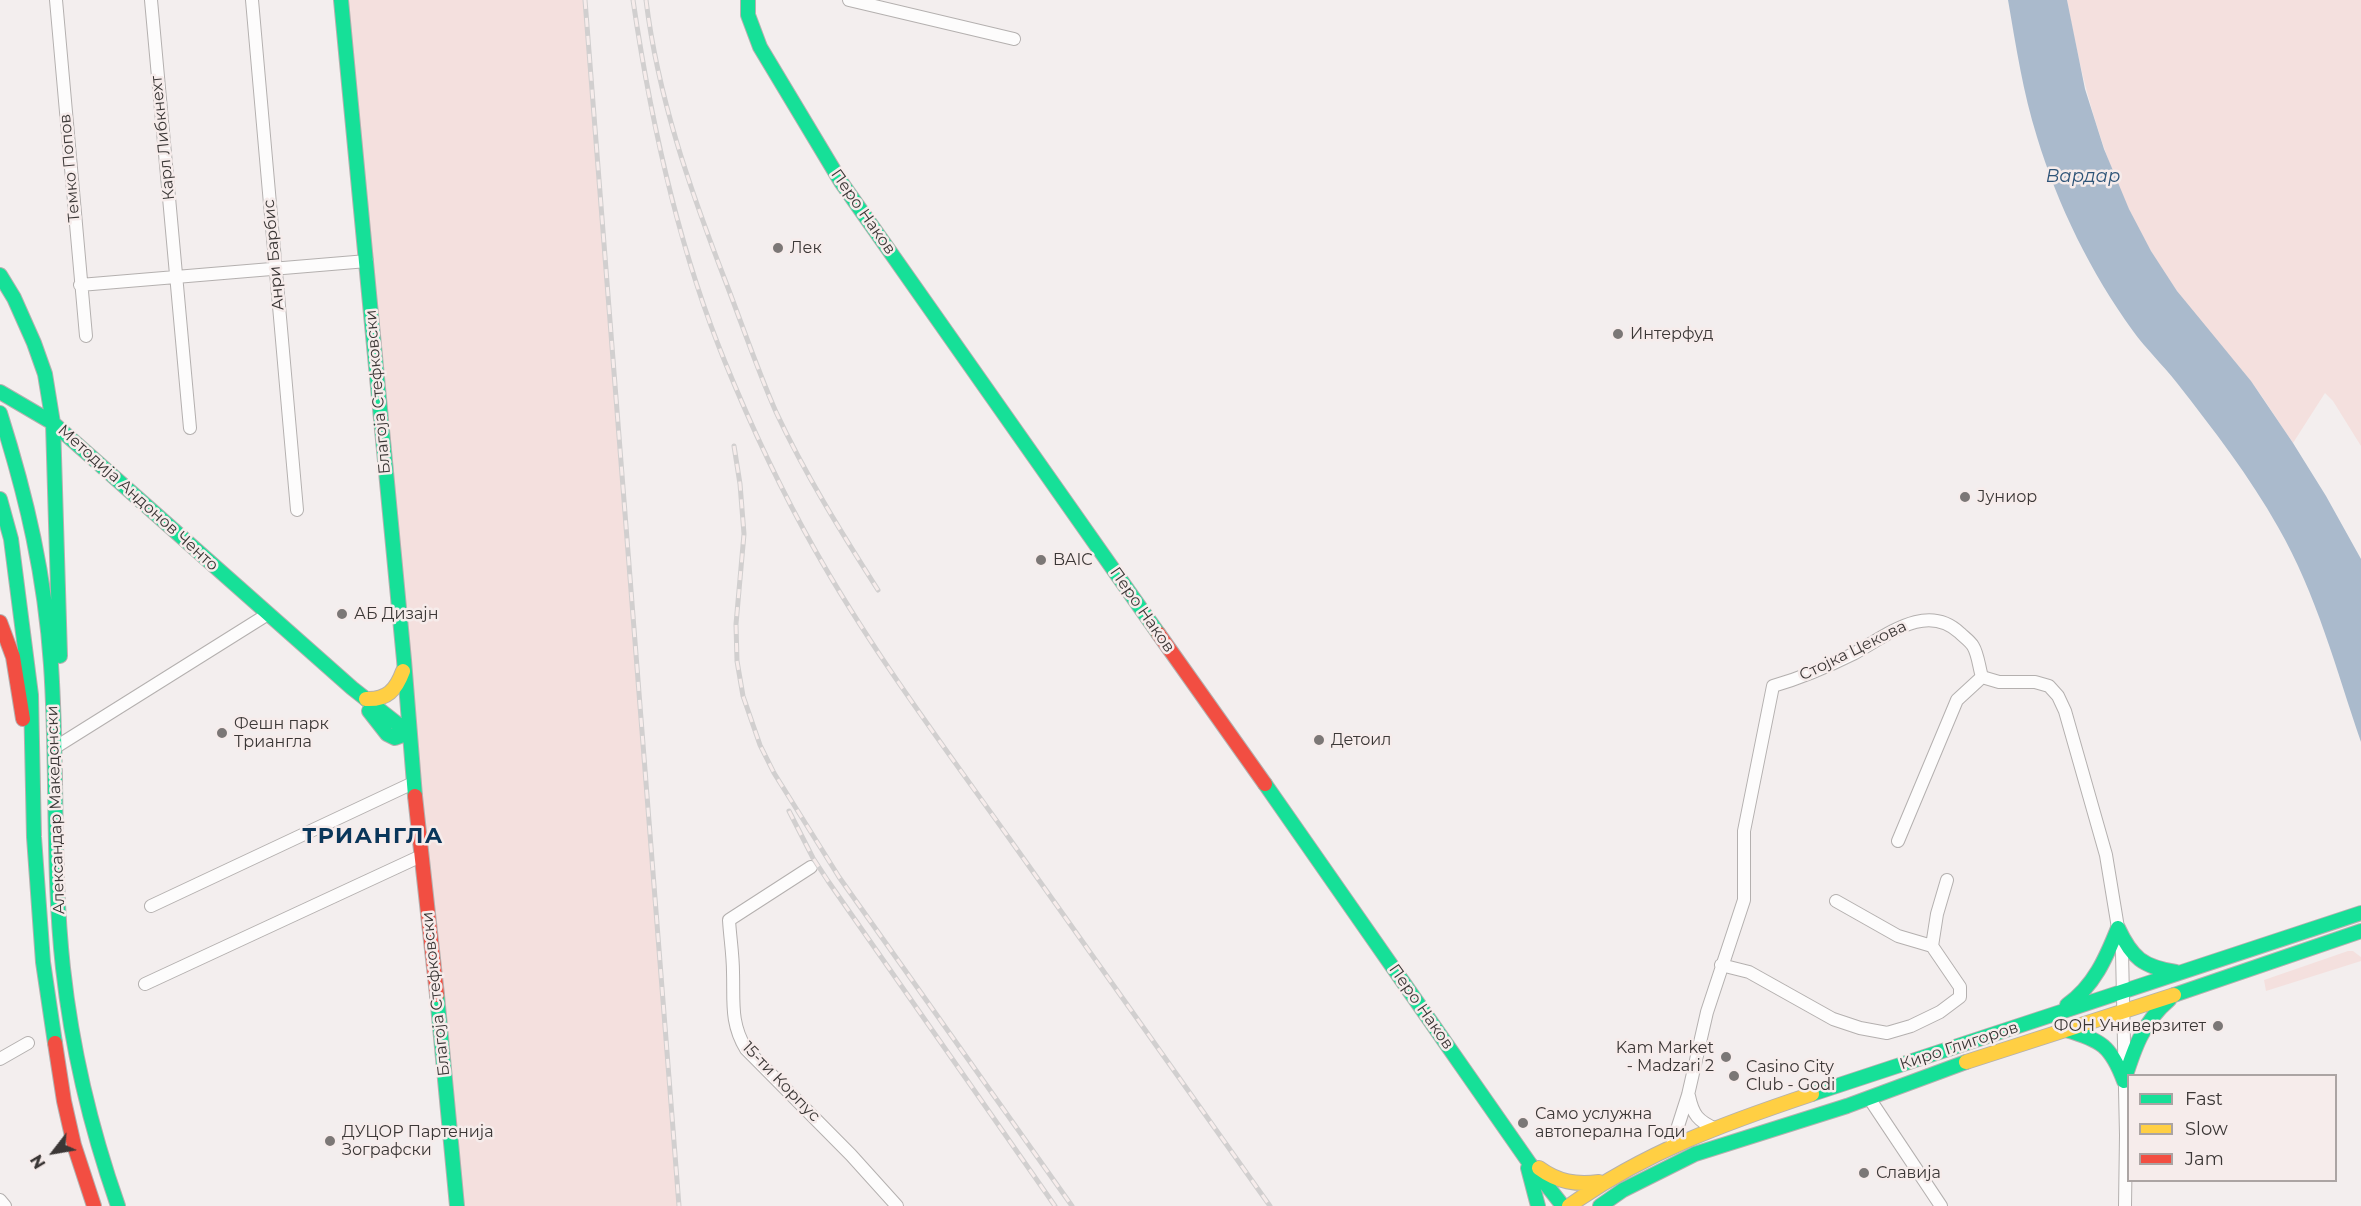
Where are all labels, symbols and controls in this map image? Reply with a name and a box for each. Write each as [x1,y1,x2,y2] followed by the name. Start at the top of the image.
[147,75,179,201] street label: Карл Либкнехт
[56,113,84,223] street label: Темко Попов
[827,166,899,258] street label: Перо Наков
[2046,166,2120,188] water label: Вардар
[260,199,288,311] street label: Анри Барбис
[790,238,822,258] place label: Лек
[771,241,785,255] marker: Лек
[361,309,395,475] street label: Благоја Стефковски
[1630,324,1713,344] place label: Интерфуд
[1611,327,1625,341] marker: Интерфуд
[54,421,222,575] street label: Методија Андонов Ченто
[1977,487,2037,507] place label: Јуниор
[1958,490,1972,504] marker: Јуниор
[1053,550,1093,570] place label: BAIC
[1034,553,1048,567] marker: BAIC
[1106,564,1178,656] street label: Перо Наков
[354,604,438,624] place label: АБ Дизајн
[335,607,349,621] marker: АБ Дизајн
[1796,617,1910,685] street label: Стојка Цекова
[43,705,69,915] street label: Александар Македонски
[234,714,329,752] place label: Фешн парк Триангла
[215,726,229,740] marker: Фешн парк Триангла
[1331,730,1391,750] place label: Детоил
[1312,733,1326,747] marker: Детоил
[302,824,444,850] district label: ТРИАНГЛА
[418,911,454,1077] street label: Благоја Стефковски
[1385,961,1457,1053] street label: Перо Наков
[2054,1016,2206,1036] place label: ФОН Универзитет
[1897,1018,2021,1074] street label: Киро Глигоров
[2211,1019,2225,1033] marker: ФОН Универзитет
[738,1038,824,1126] street label: 15-ти Корпус
[1616,1038,1714,1076] place label: Kam Market - Madzari 2
[1719,1050,1733,1064] marker: Kam Market - Madzari 2
[1746,1057,1835,1095] place label: Casino City Club - Godi
[1727,1069,1741,1083] marker: Casino City Club - Godi
[2127,1074,2337,1182] legend
[2185,1088,2223,1110] text: Fast
[1535,1104,1686,1142] place label: Само услужна автоперална Годи
[1516,1116,1530,1130] marker: Само услужна автоперална Годи
[2185,1118,2228,1140] text: Slow
[24,1122,84,1182] north arrow
[342,1122,494,1160] place label: ДУЦОР Партенија Зографски
[323,1134,337,1148] marker: ДУЦОР Партенија Зографски
[2185,1148,2224,1170] text: Jam
[27,1151,50,1172] text: N
[1876,1163,1941,1183] place label: Славија
[1857,1166,1871,1180] marker: Славија

